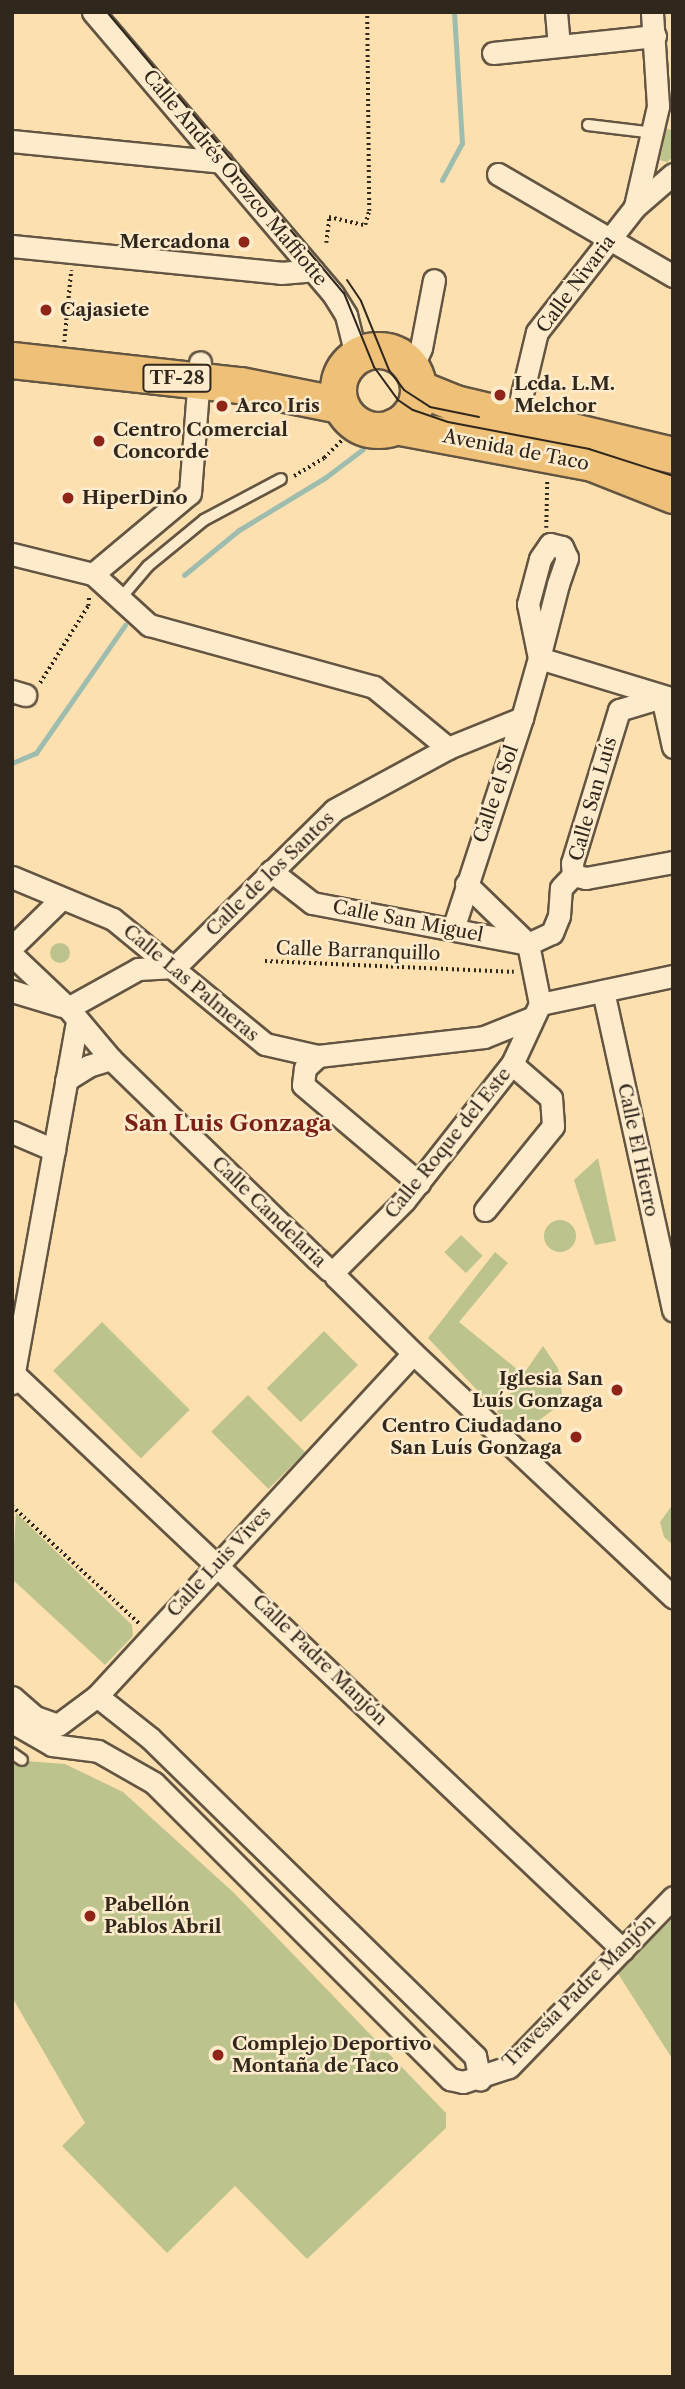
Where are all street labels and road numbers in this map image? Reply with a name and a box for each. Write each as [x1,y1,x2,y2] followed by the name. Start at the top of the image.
[138,65,332,291] street label: Calle Andrés Orozco Maffiotte
[532,231,620,337] street label: Calle Nivaria
[142,364,212,392] road number: TF-28
[441,425,591,475] street label: Avenida de Taco
[564,734,622,864] street label: Calle San Luís
[469,742,523,846] street label: Calle el Sol
[201,807,339,941] street label: Calle de los Santos
[331,895,485,947] street label: Calle San Miguel
[119,920,263,1046] street label: Calle Las Palmeras
[275,937,441,965] street label: Calle Barranquillo
[380,1063,516,1223] street label: Calle Roque del Este
[613,1081,663,1219] street label: Calle El Hierro
[207,1152,331,1272] street label: Calle Candelaria
[162,1502,276,1622] street label: Calle Luis Vives
[248,1590,392,1730] street label: Calle Padre Manjón
[498,1910,660,2072] street label: Travesía Padre Manjón

